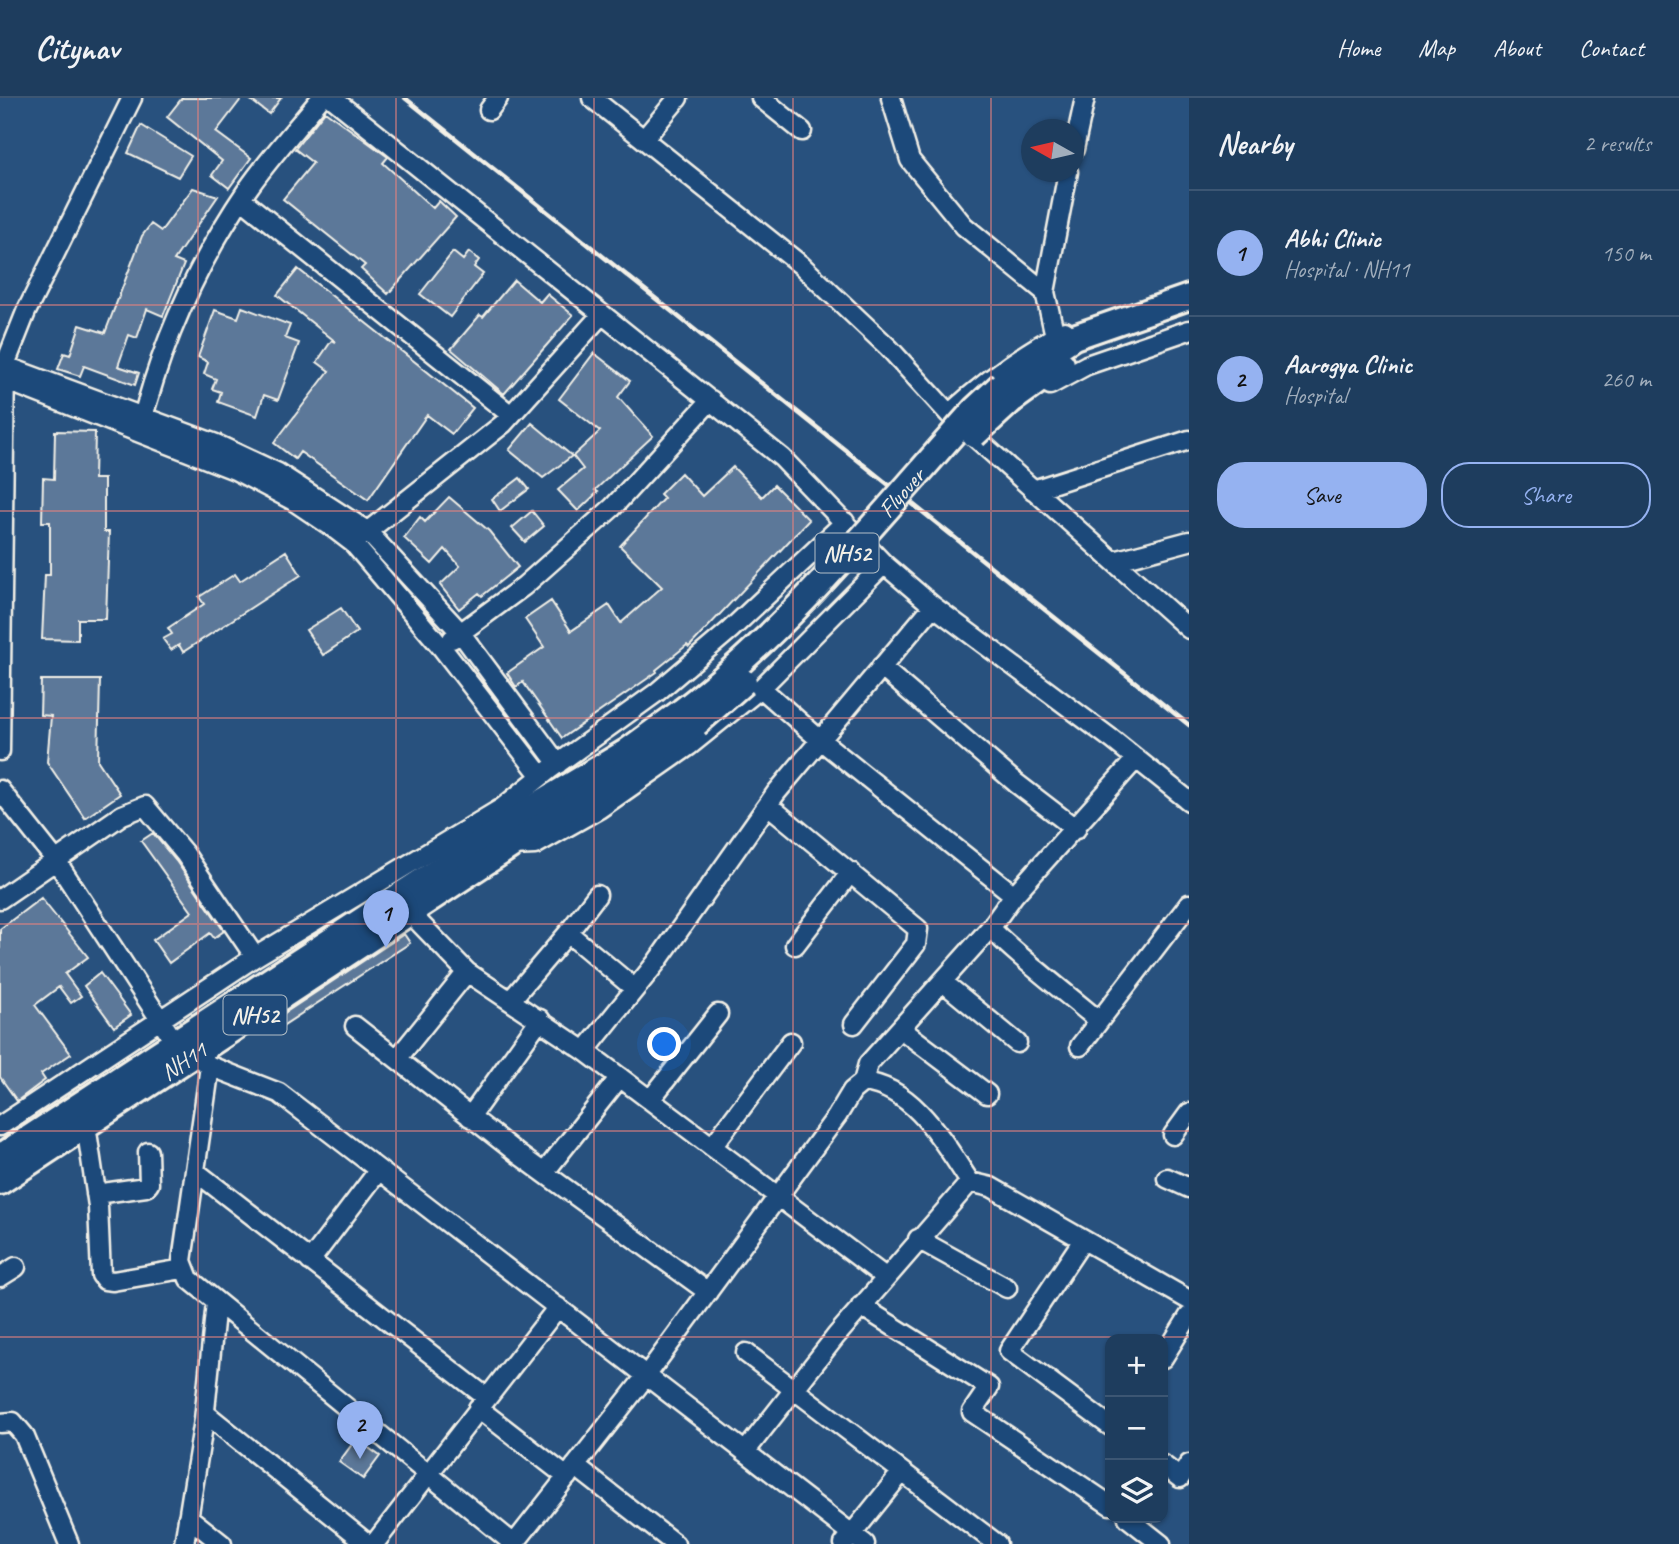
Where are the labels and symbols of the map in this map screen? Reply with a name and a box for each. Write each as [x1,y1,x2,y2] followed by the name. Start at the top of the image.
[1021,119,1084,182] north arrow
[872,460,933,524] street label: Flyover
[816,534,878,573] road number: NH52
[363,890,409,948] pin: 1
[224,996,286,1034] road number: NH52
[647,1027,681,1061] your location
[155,1034,214,1087] street label: NH11
[337,1401,383,1459] pin: 2

